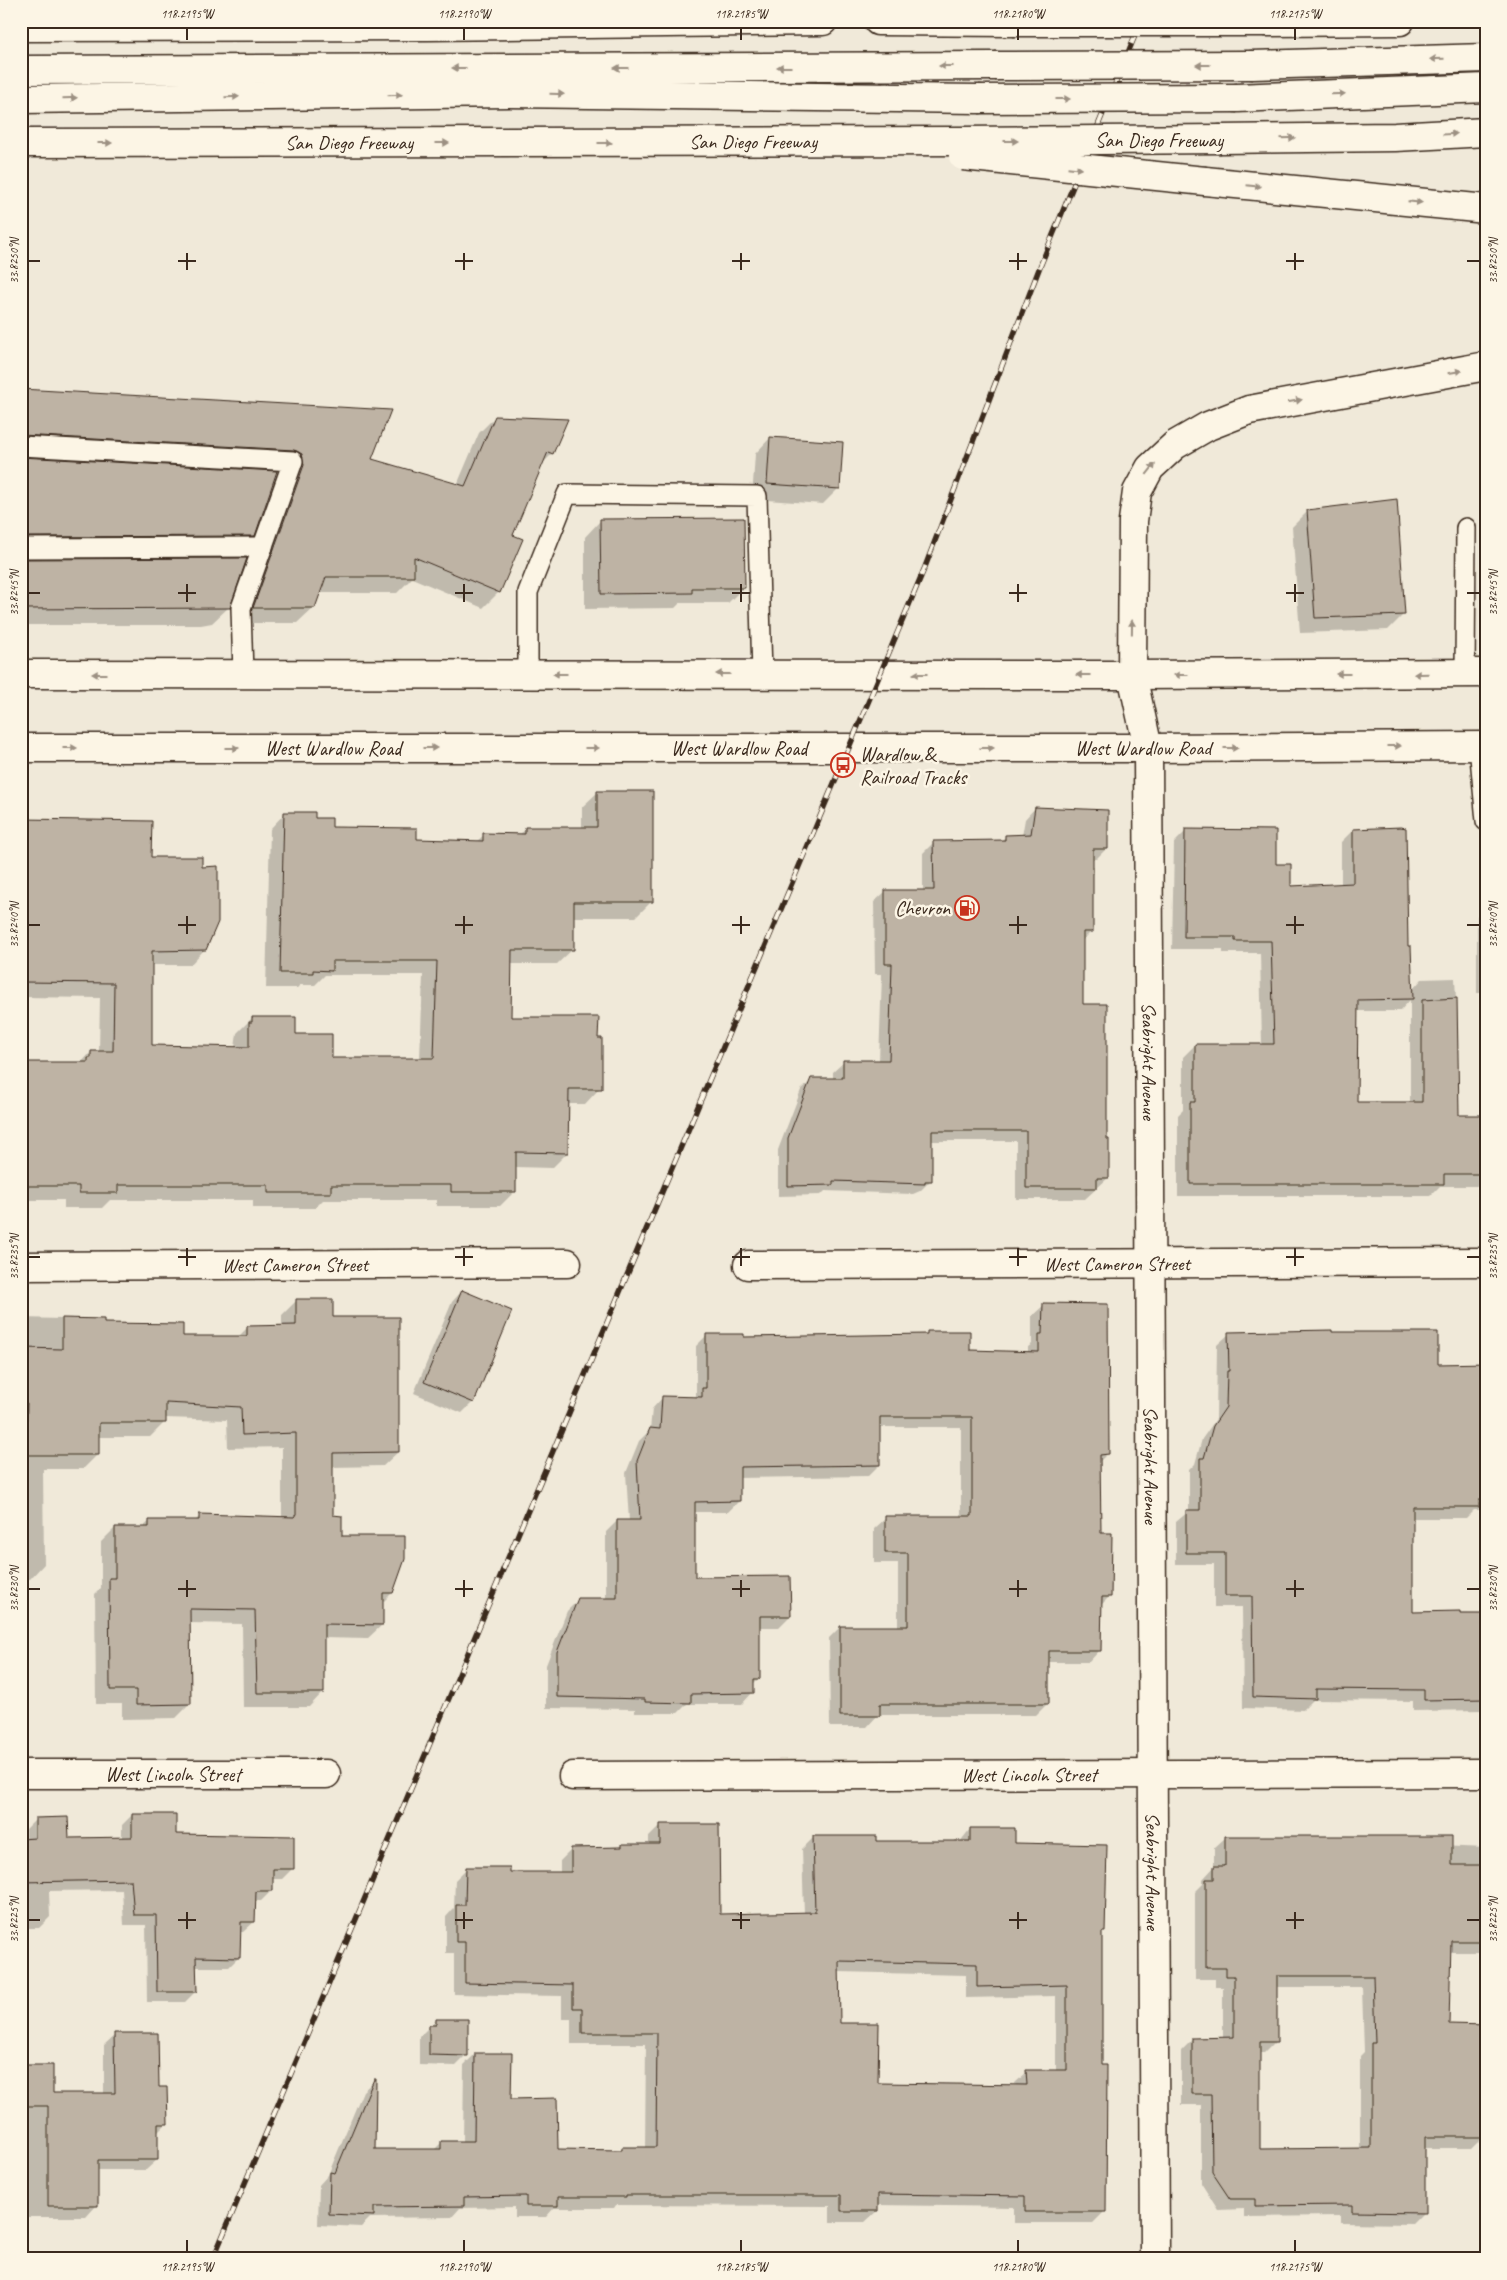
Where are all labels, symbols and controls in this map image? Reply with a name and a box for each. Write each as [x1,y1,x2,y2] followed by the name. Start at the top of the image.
[161,6,215,22] text: 118.2195°W
[438,6,492,22] text: 118.2190°W
[715,6,769,22] text: 118.2185°W
[992,6,1046,22] text: 118.2180°W
[1269,6,1323,22] text: 118.2175°W
[1429,55,1445,63] one-way arrow
[1195,61,1211,69] one-way arrow
[938,62,954,70] one-way arrow
[775,63,791,71] one-way arrow
[613,64,629,72] one-way arrow
[450,65,466,73] one-way arrow
[550,90,566,98] one-way arrow
[1330,90,1346,98] one-way arrow
[387,91,403,99] one-way arrow
[225,93,241,101] one-way arrow
[62,94,78,102] one-way arrow
[1055,95,1071,103] one-way arrow
[1095,128,1224,153] street label: San Diego Freeway
[689,129,818,155] street label: San Diego Freeway
[1442,129,1458,137] one-way arrow
[285,130,414,155] street label: San Diego Freeway
[1280,134,1296,142] one-way arrow
[1004,137,1020,145] one-way arrow
[97,139,113,147] one-way arrow
[435,139,451,147] one-way arrow
[597,139,613,147] one-way arrow
[1067,164,1083,172] one-way arrow
[1246,182,1262,190] one-way arrow
[1408,198,1424,206] one-way arrow
[6,237,22,284] text: 33.8250°N
[1485,237,1501,284] text: 33.8250°N
[1447,367,1463,375] one-way arrow
[1287,397,1303,405] one-way arrow
[1146,462,1156,475] one-way arrow
[6,569,22,616] text: 33.8245°N
[1485,569,1501,616] text: 33.8245°N
[1128,618,1136,634] one-way arrow
[90,670,106,678] one-way arrow
[552,670,568,678] one-way arrow
[715,670,731,678] one-way arrow
[912,670,928,678] one-way arrow
[1335,670,1351,678] one-way arrow
[1413,670,1429,678] one-way arrow
[1075,671,1091,679] one-way arrow
[1172,671,1188,679] one-way arrow
[265,736,404,761] street label: West Wardlow Road
[671,736,810,761] street label: West Wardlow Road
[1075,736,1214,761] street label: West Wardlow Road
[860,742,968,790] place label: Wardlow & Railroad Tracks
[1386,742,1402,750] one-way arrow
[62,744,78,752] one-way arrow
[225,744,241,752] one-way arrow
[422,744,438,752] one-way arrow
[585,744,601,752] one-way arrow
[980,744,996,752] one-way arrow
[1224,744,1240,752] one-way arrow
[830,752,856,778] bus stop icon: Wardlow & Railroad Tracks
[954,895,980,921] fuel station icon: Chevron
[895,896,951,921] place label: Chevron
[6,901,22,948] text: 33.8240°N
[1485,901,1501,948] text: 33.8240°N
[1136,1002,1162,1122] street label: Seabright Avenue
[6,1233,22,1280] text: 33.8235°N
[1485,1233,1501,1280] text: 33.8235°N
[1044,1251,1192,1277] street label: West Cameron Street
[222,1252,370,1278] street label: West Cameron Street
[1138,1406,1164,1526] street label: Seabright Avenue
[6,1565,22,1612] text: 33.8230°N
[1485,1565,1501,1612] text: 33.8230°N
[105,1762,244,1787] street label: West Lincoln Street
[961,1762,1100,1788] street label: West Lincoln Street
[1140,1812,1165,1932] street label: Seabright Avenue
[6,1896,22,1943] text: 33.8225°N
[1485,1896,1501,1943] text: 33.8225°N
[161,2259,215,2275] text: 118.2195°W
[438,2259,492,2275] text: 118.2190°W
[715,2259,769,2275] text: 118.2185°W
[992,2259,1046,2275] text: 118.2180°W
[1269,2259,1323,2275] text: 118.2175°W

